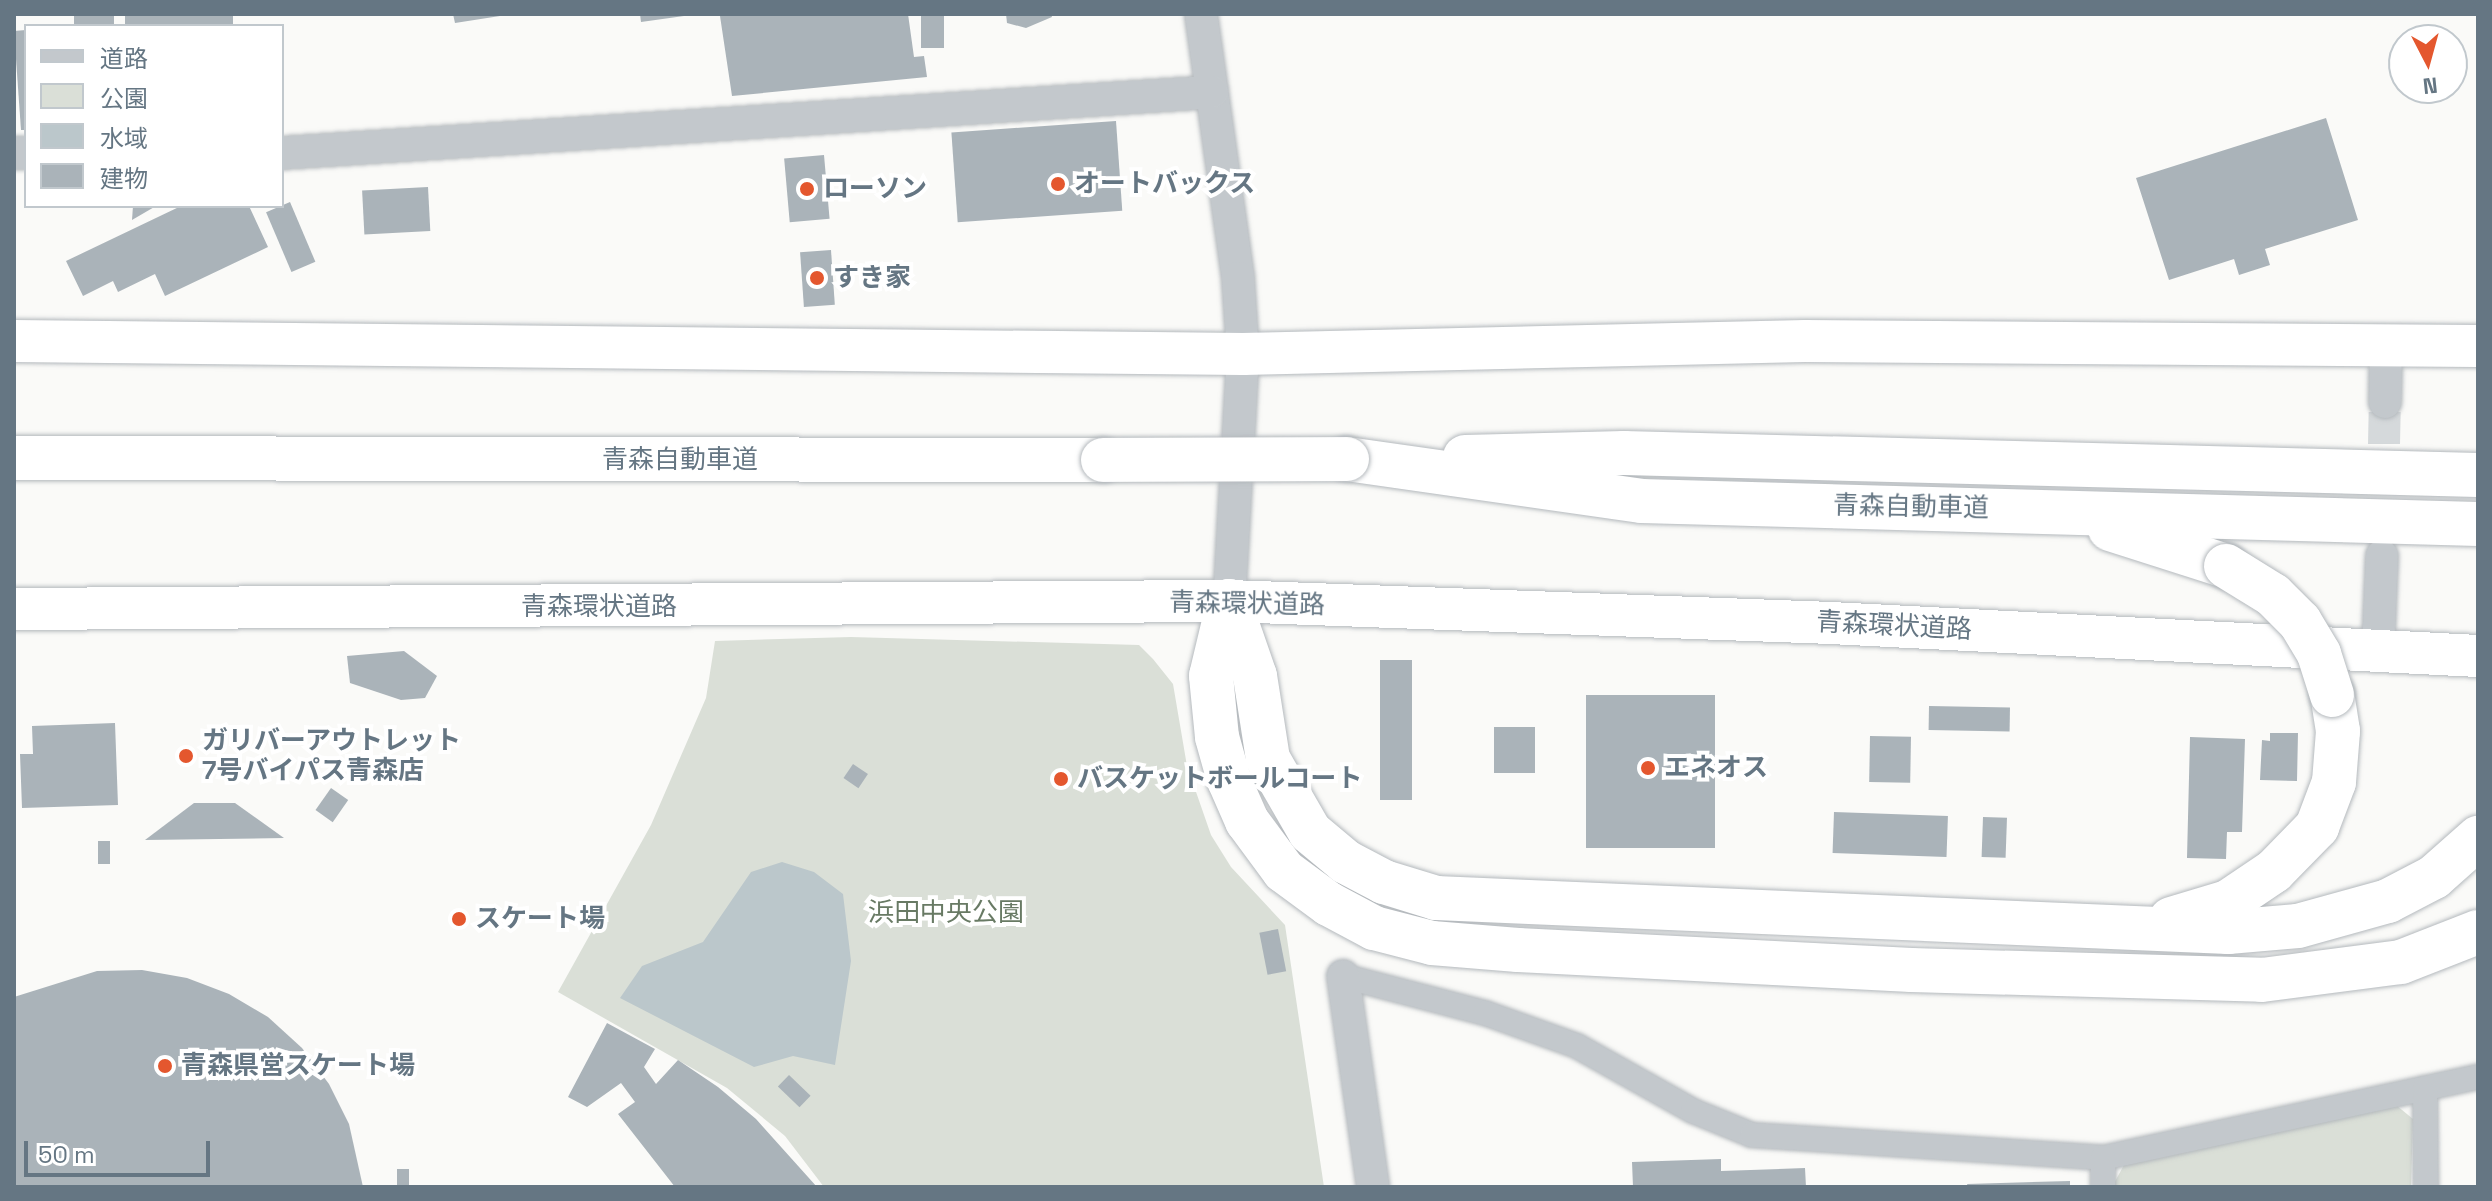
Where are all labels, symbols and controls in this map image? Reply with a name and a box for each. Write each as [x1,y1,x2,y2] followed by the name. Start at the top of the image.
[24,24,284,208] legend
[2388,24,2468,104] north arrow
[100,43,148,74] text: 道路
[2422,71,2439,101] text: N
[100,83,148,114] text: 公園
[100,123,148,154] text: 水域
[100,163,148,194] text: 建物
[1074,168,1256,200] place label: オートバックス
[823,173,927,205] place label: ローソン
[1049,175,1067,193] marker: オートバックス
[798,180,816,198] marker: ローソン
[833,262,911,294] place label: すき家
[808,269,826,287] marker: すき家
[602,444,758,476] street label: 青森自動車道
[1833,490,1989,524] street label: 青森自動車道
[1169,587,1325,621] street label: 青森環状道路
[521,591,677,623] street label: 青森環状道路
[1815,606,1973,646] street label: 青森環状道路
[202,725,462,786] place label: ガリバーアウトレット 7号バイパス青森店
[177,747,195,765] marker: ガリバーアウトレット 7号バイパス青森店
[1664,752,1768,784] place label: エネオス
[1639,759,1657,777] marker: エネオス
[1077,763,1363,795] place label: バスケットボールコート
[1052,770,1070,788] marker: バスケットボールコート
[868,897,1024,929] park label: 浜田中央公園
[475,903,605,935] place label: スケート場
[450,910,468,928] marker: スケート場
[181,1050,415,1082] place label: 青森県営スケート場
[156,1057,174,1075] marker: 青森県営スケート場
[28,1125,214,1175] scale bar
[38,1139,95,1170] text: 50 m

